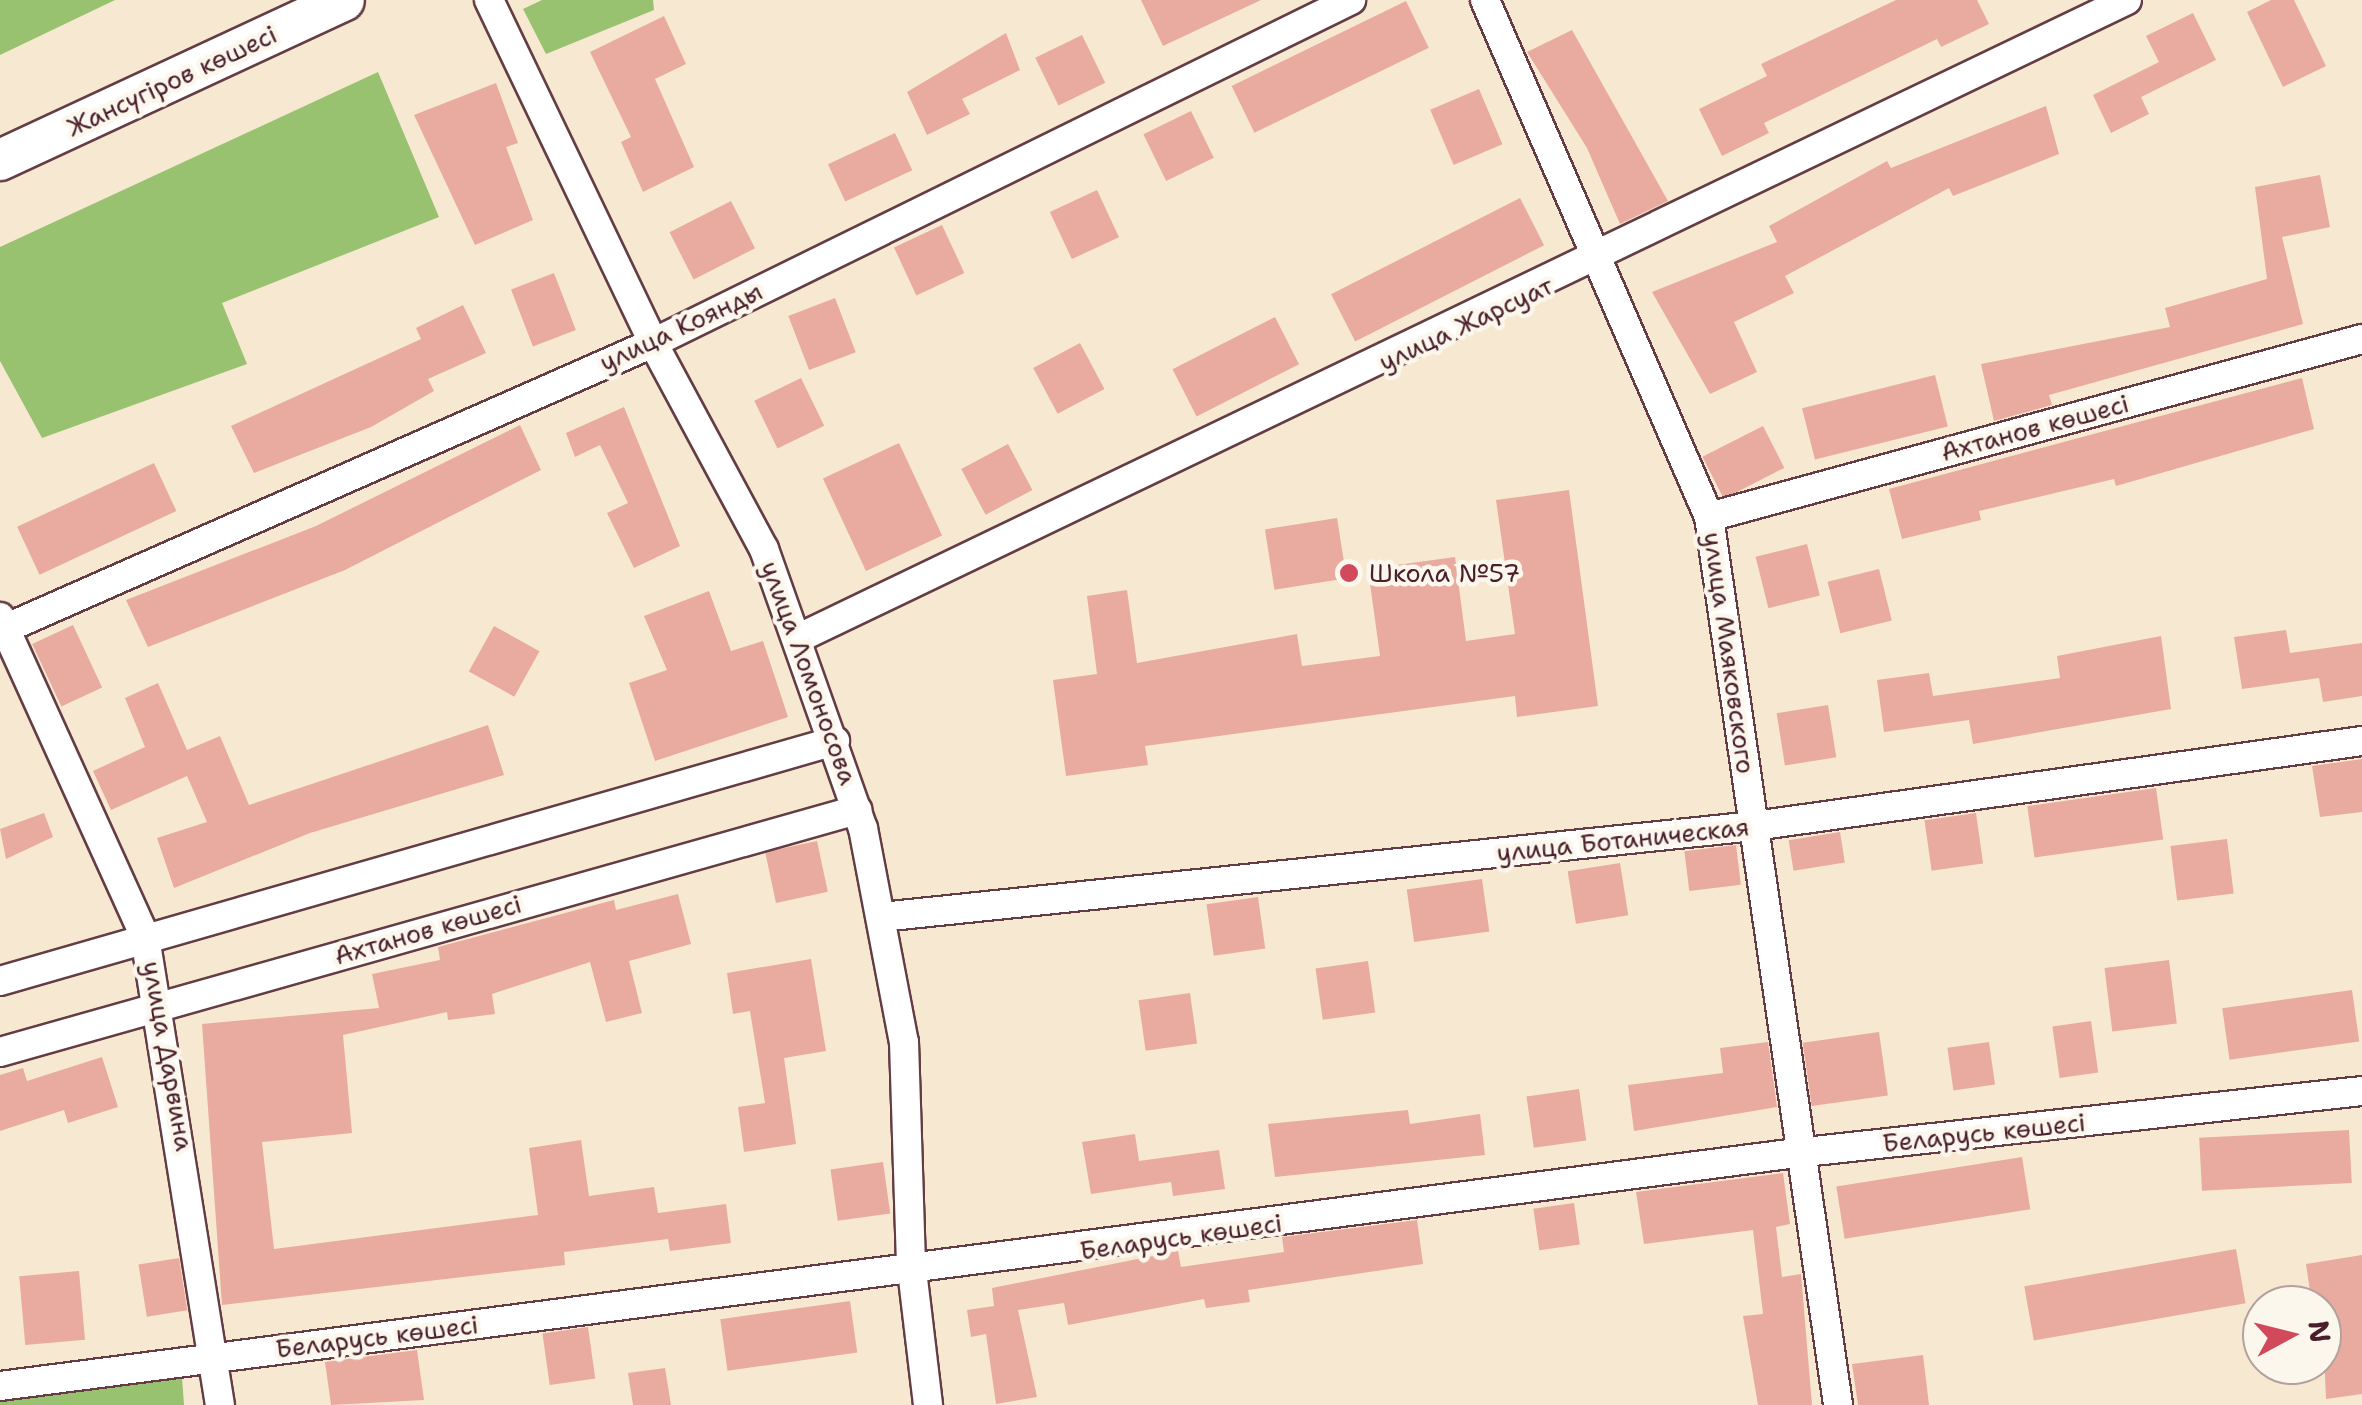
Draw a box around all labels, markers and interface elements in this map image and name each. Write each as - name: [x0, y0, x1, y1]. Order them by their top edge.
- street label: Жансүгіров көшесі: [62, 19, 282, 143]
- street label: улица Жарсуат: [1374, 271, 1558, 377]
- street label: улица Коянды: [595, 276, 767, 378]
- street label: Ахтанов көшесі: [1938, 388, 2132, 468]
- street label: улица Маяковского: [1697, 530, 1761, 776]
- street label: улица Ломоносова: [755, 557, 863, 789]
- place label: Школа №57: [1369, 558, 1520, 588]
- marker: Школа №57: [1338, 562, 1360, 584]
- street label: улица Ботаническая: [1495, 812, 1751, 868]
- street label: Ахтанов көшесі: [331, 889, 525, 971]
- street label: улица Дарвина: [137, 959, 199, 1153]
- street label: Беларусь көшесі: [1881, 1107, 2087, 1159]
- street label: Беларусь көшесі: [1078, 1208, 1284, 1266]
- north arrow: [2242, 1285, 2342, 1385]
- street label: Беларусь көшесі: [274, 1310, 480, 1364]
- text: N: [2300, 1318, 2340, 1345]

